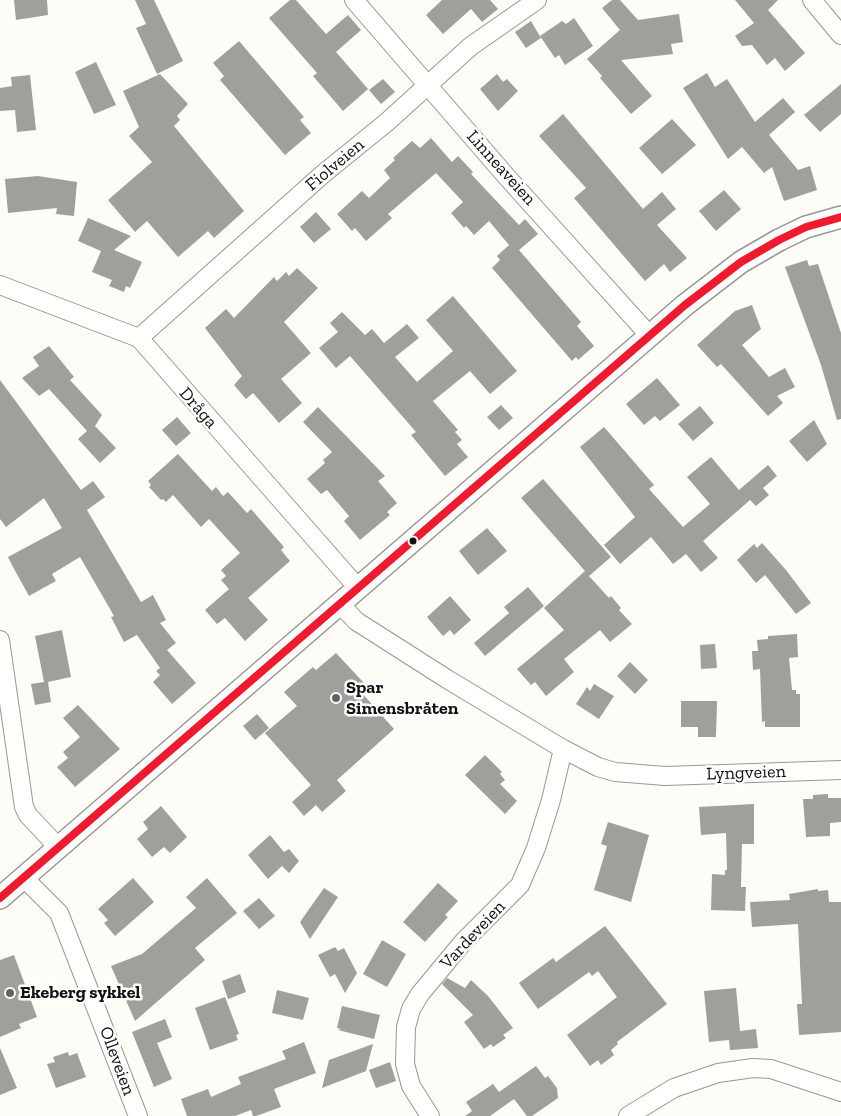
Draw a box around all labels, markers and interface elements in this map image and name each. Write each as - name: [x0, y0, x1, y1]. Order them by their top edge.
- street label: Linneaveien: [462, 126, 540, 210]
- street label: Fiolveien: [301, 134, 369, 196]
- street label: Dråga: [174, 383, 222, 433]
- unlabelled marker: [408, 536, 418, 546]
- place label: Spar Simensbråten: [346, 677, 458, 720]
- marker: Spar Simensbråten: [330, 692, 342, 704]
- street label: Lyngveien: [706, 761, 786, 785]
- street label: Vardeveien: [436, 896, 510, 974]
- place label: Ekeberg sykkel: [20, 982, 140, 1004]
- marker: Ekeberg sykkel: [4, 987, 16, 999]
- street label: Olleveien: [95, 1024, 139, 1098]

